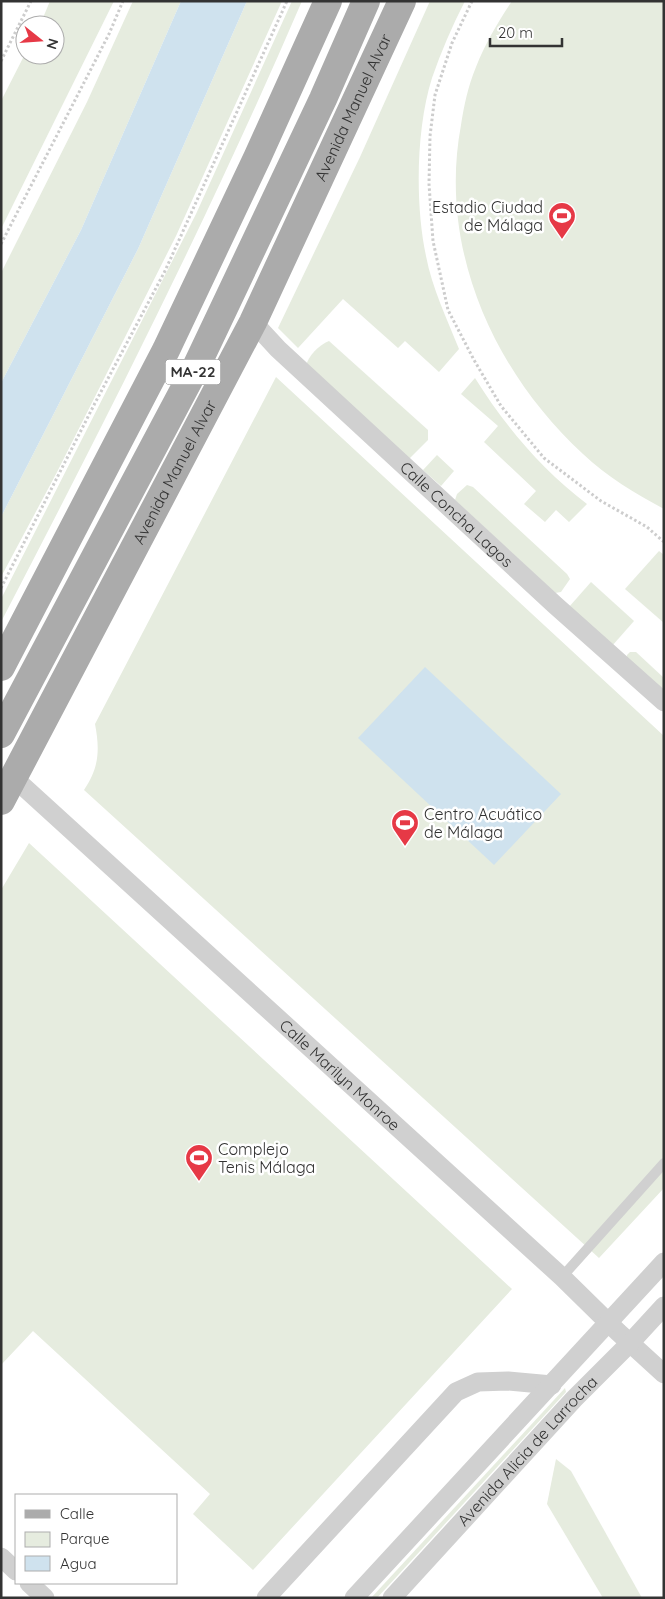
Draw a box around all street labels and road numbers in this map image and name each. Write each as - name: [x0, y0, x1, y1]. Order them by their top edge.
- street label: Avenida Manuel Alvar: [310, 30, 395, 184]
- road number: MA-22: [166, 360, 220, 384]
- street label: Avenida Manuel Alvar: [128, 396, 220, 547]
- street label: Calle Concha Lagos: [396, 457, 517, 571]
- street label: Calle Marilyn Monroe: [276, 1015, 405, 1135]
- street label: Avenida Alicia de Larrocha: [453, 1371, 602, 1530]

